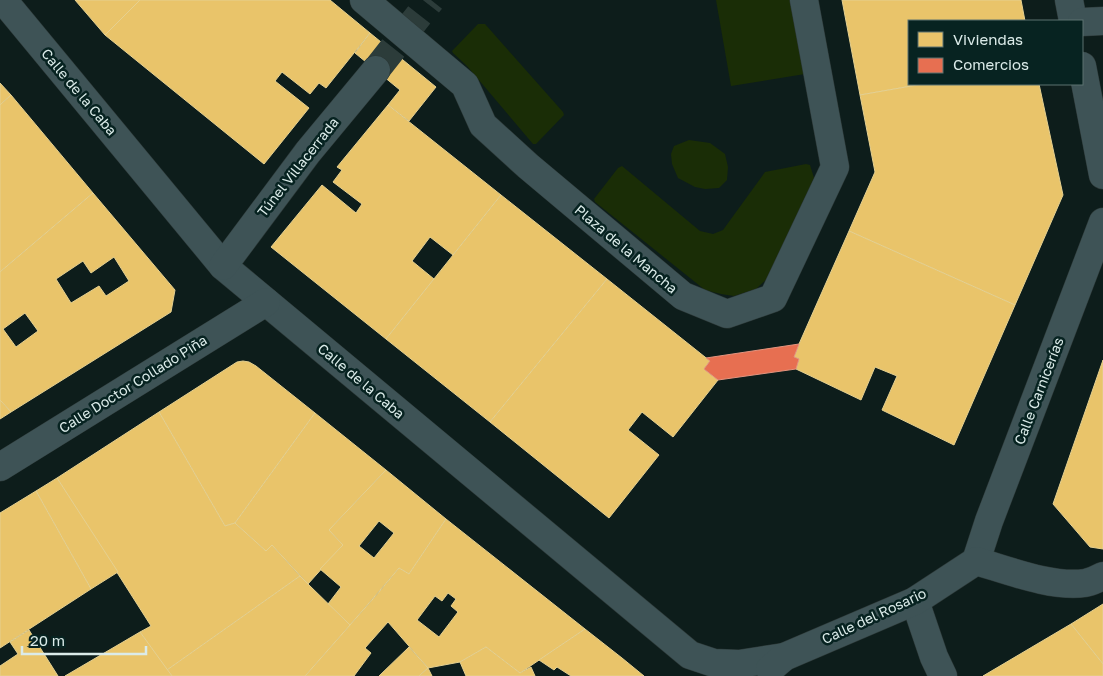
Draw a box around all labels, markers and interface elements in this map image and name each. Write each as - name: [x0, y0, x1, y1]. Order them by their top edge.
- legend: [908, 20, 1083, 85]
- text: Viviendas: [953, 30, 1023, 48]
- street label: Calle de la Caba: [38, 45, 121, 138]
- text: Comercios: [953, 55, 1029, 73]
- street label: Túnel Villacerrada: [253, 114, 342, 220]
- street label: Plaza de la Mancha: [571, 201, 681, 297]
- street label: Calle Doctor Collado Piña: [56, 331, 210, 436]
- street label: Calle Carnicerías: [1010, 335, 1067, 447]
- street label: Calle de la Caba: [315, 339, 408, 422]
- street label: Calle del Rosario: [819, 584, 929, 647]
- scale bar: [22, 624, 146, 656]
- text: 20 m: [30, 631, 65, 649]

